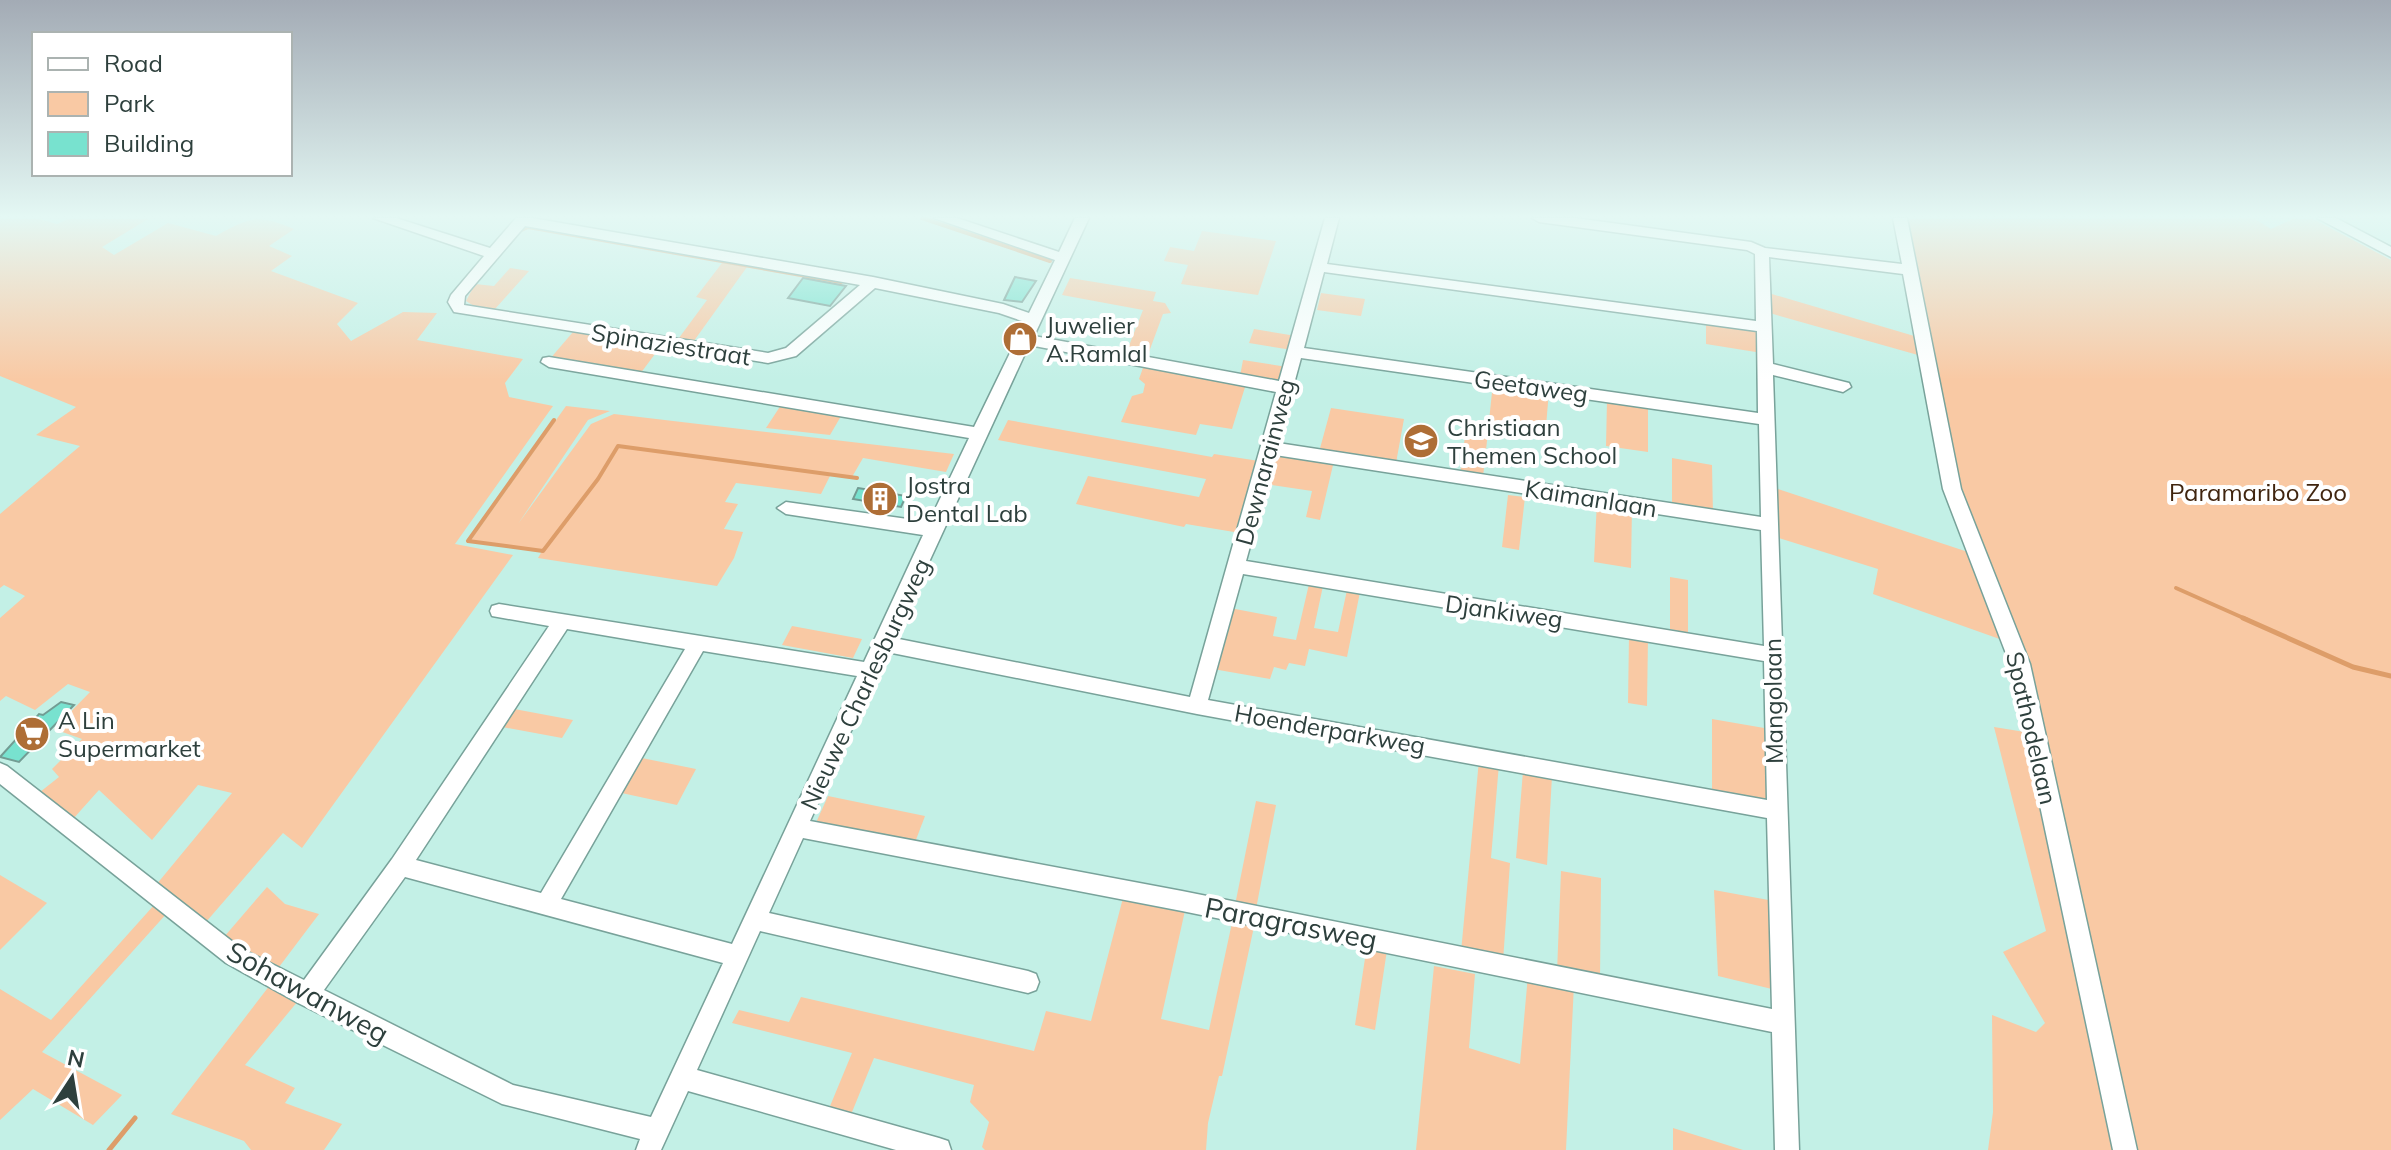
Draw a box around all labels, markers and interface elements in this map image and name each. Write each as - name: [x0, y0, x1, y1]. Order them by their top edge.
- legend: [32, 32, 292, 176]
- text: Road: [104, 48, 163, 78]
- text: Park: [104, 88, 155, 118]
- text: Building: [104, 128, 194, 158]
- place label: Juwelier A.Ramlal: [1046, 310, 1147, 368]
- street label: Spinaziestraat: [589, 317, 753, 371]
- shop icon: Juwelier A.Ramlal: [1001, 320, 1039, 358]
- street label: Geetaweg: [1472, 363, 1590, 409]
- street label: Dewnarainweg: [1228, 376, 1302, 548]
- place label: Christiaan Themen School: [1447, 412, 1617, 470]
- school or university icon: Christiaan Themen School: [1402, 422, 1440, 460]
- place label: Jostra Dental Lab: [906, 470, 1028, 528]
- street label: Kaimanlaan: [1523, 473, 1659, 523]
- park label: Paramaribo Zoo: [2169, 477, 2347, 507]
- building icon: Jostra Dental Lab: [861, 480, 899, 518]
- street label: Nieuwe Charlesburgweg: [793, 553, 937, 815]
- street label: Djankiweg: [1443, 588, 1565, 634]
- street label: Mangolaan: [1757, 638, 1789, 764]
- street label: Spathodelaan: [2000, 649, 2064, 807]
- street label: Hoenderparkweg: [1232, 697, 1428, 761]
- place label: A Lin Supermarket: [58, 705, 201, 763]
- supermarket icon: A Lin Supermarket: [13, 715, 51, 753]
- street label: Paragrasweg: [1202, 889, 1380, 957]
- street label: Sohawanweg: [221, 933, 395, 1051]
- north arrow: [32, 1038, 112, 1118]
- text: N: [65, 1043, 87, 1074]

